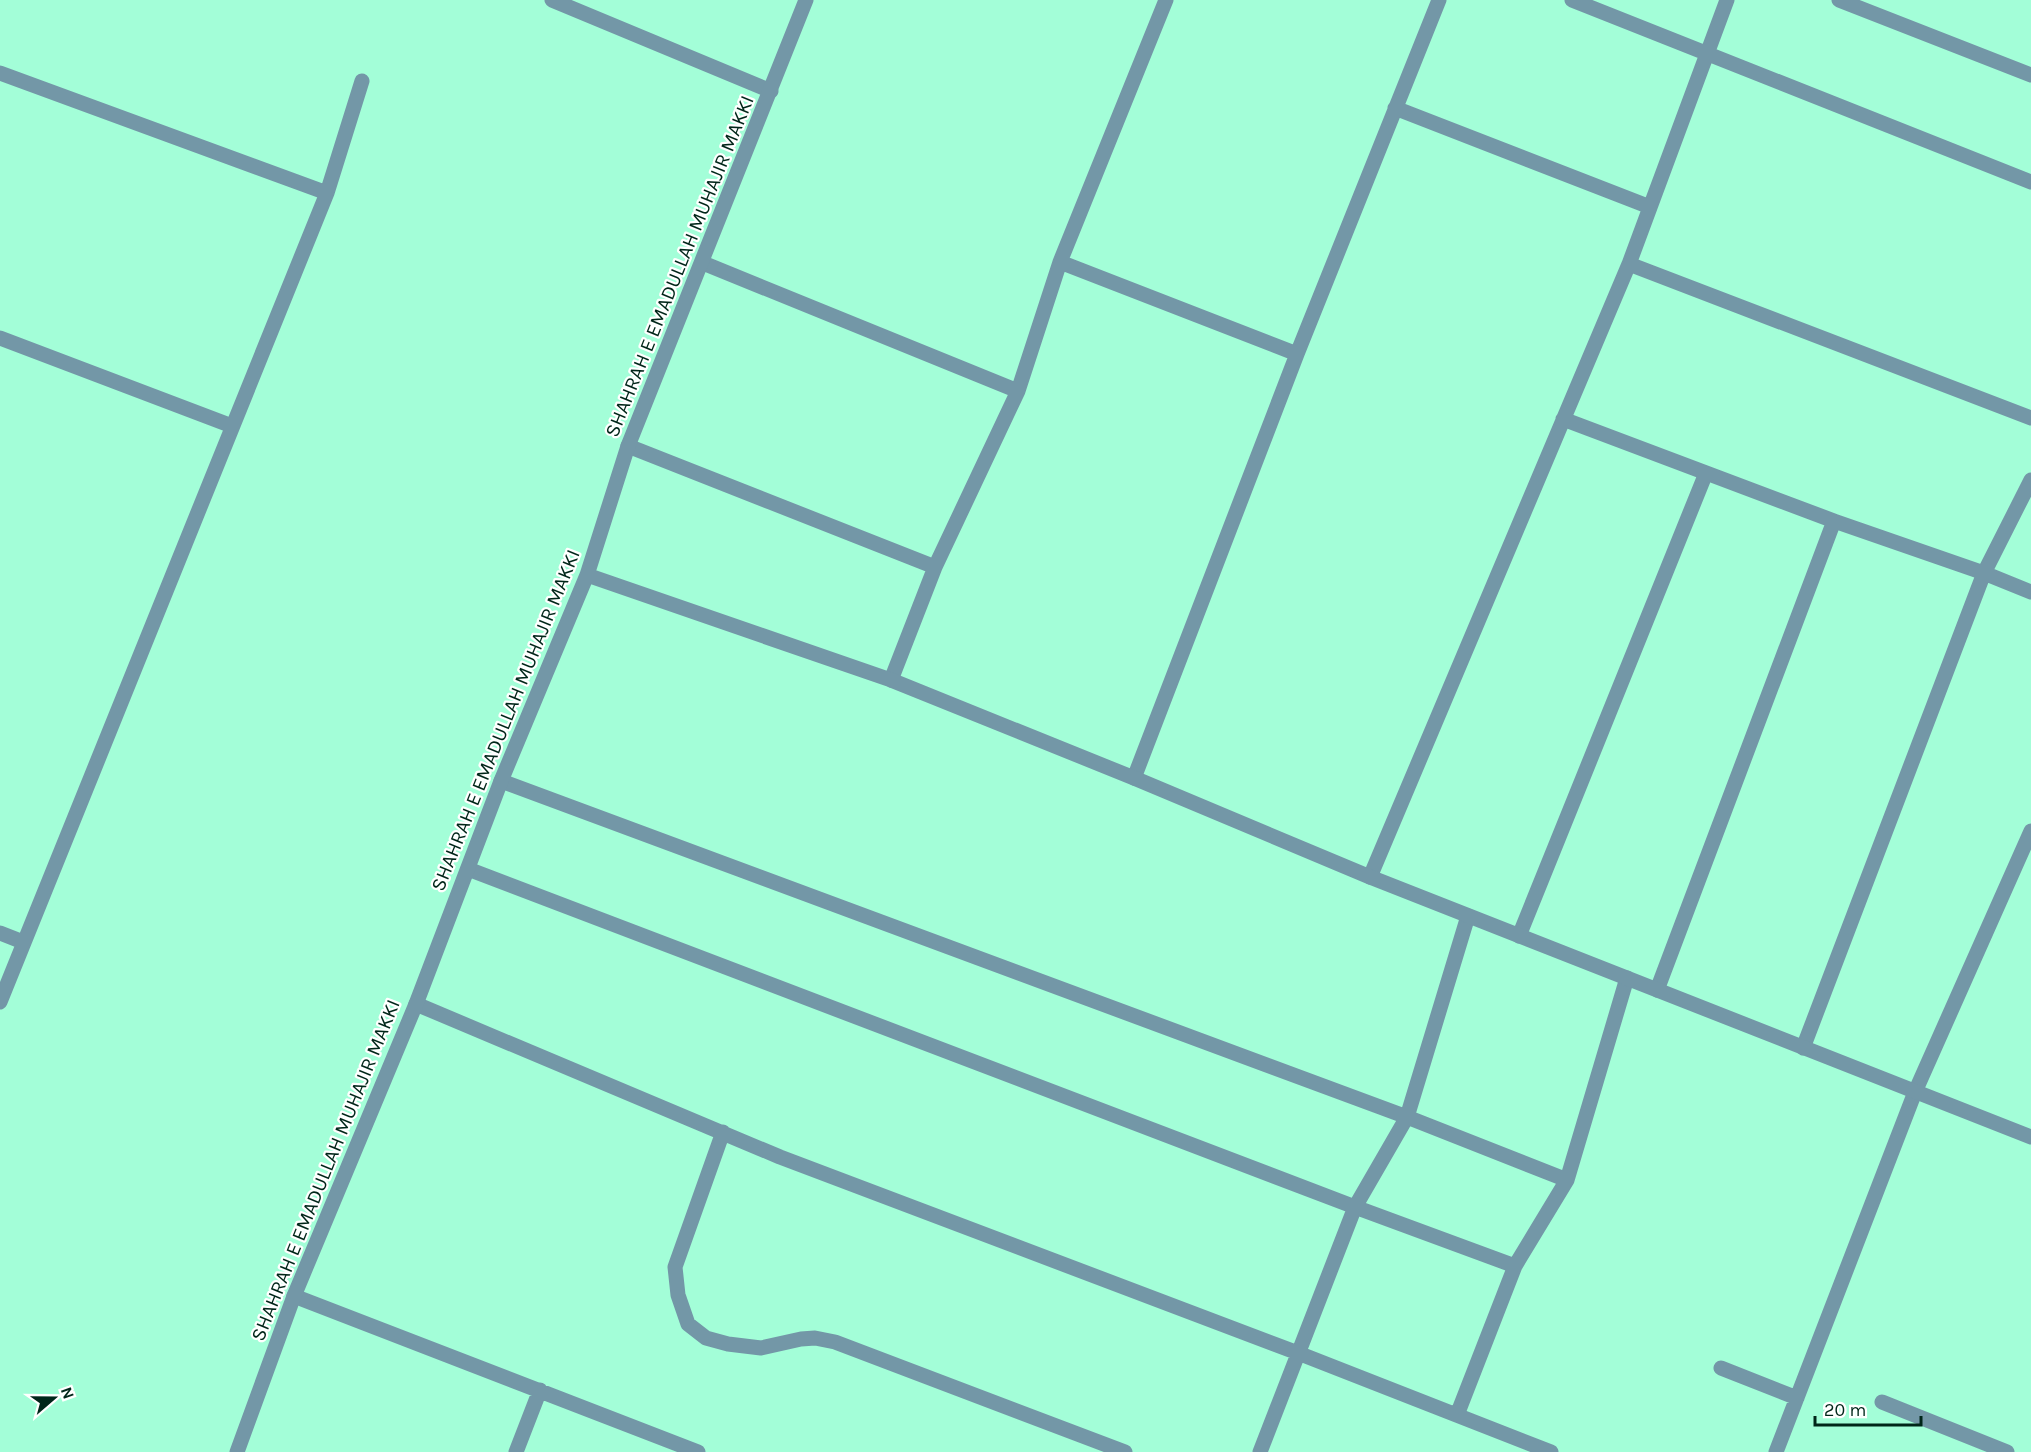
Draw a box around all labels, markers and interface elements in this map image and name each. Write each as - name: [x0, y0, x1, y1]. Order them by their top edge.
- street label: SHAHRAH E EMADULLAH MUHAJIR MAKKI: [600, 92, 759, 440]
- street label: SHAHRAH E EMADULLAH MUHAJIR MAKKI: [426, 546, 585, 894]
- street label: SHAHRAH E EMADULLAH MUHAJIR MAKKI: [246, 996, 405, 1344]
- north arrow: [24, 1368, 84, 1428]
- text: N: [57, 1384, 79, 1402]
- scale bar: [1815, 1389, 1922, 1427]
- text: 20 m: [1824, 1399, 1866, 1421]

